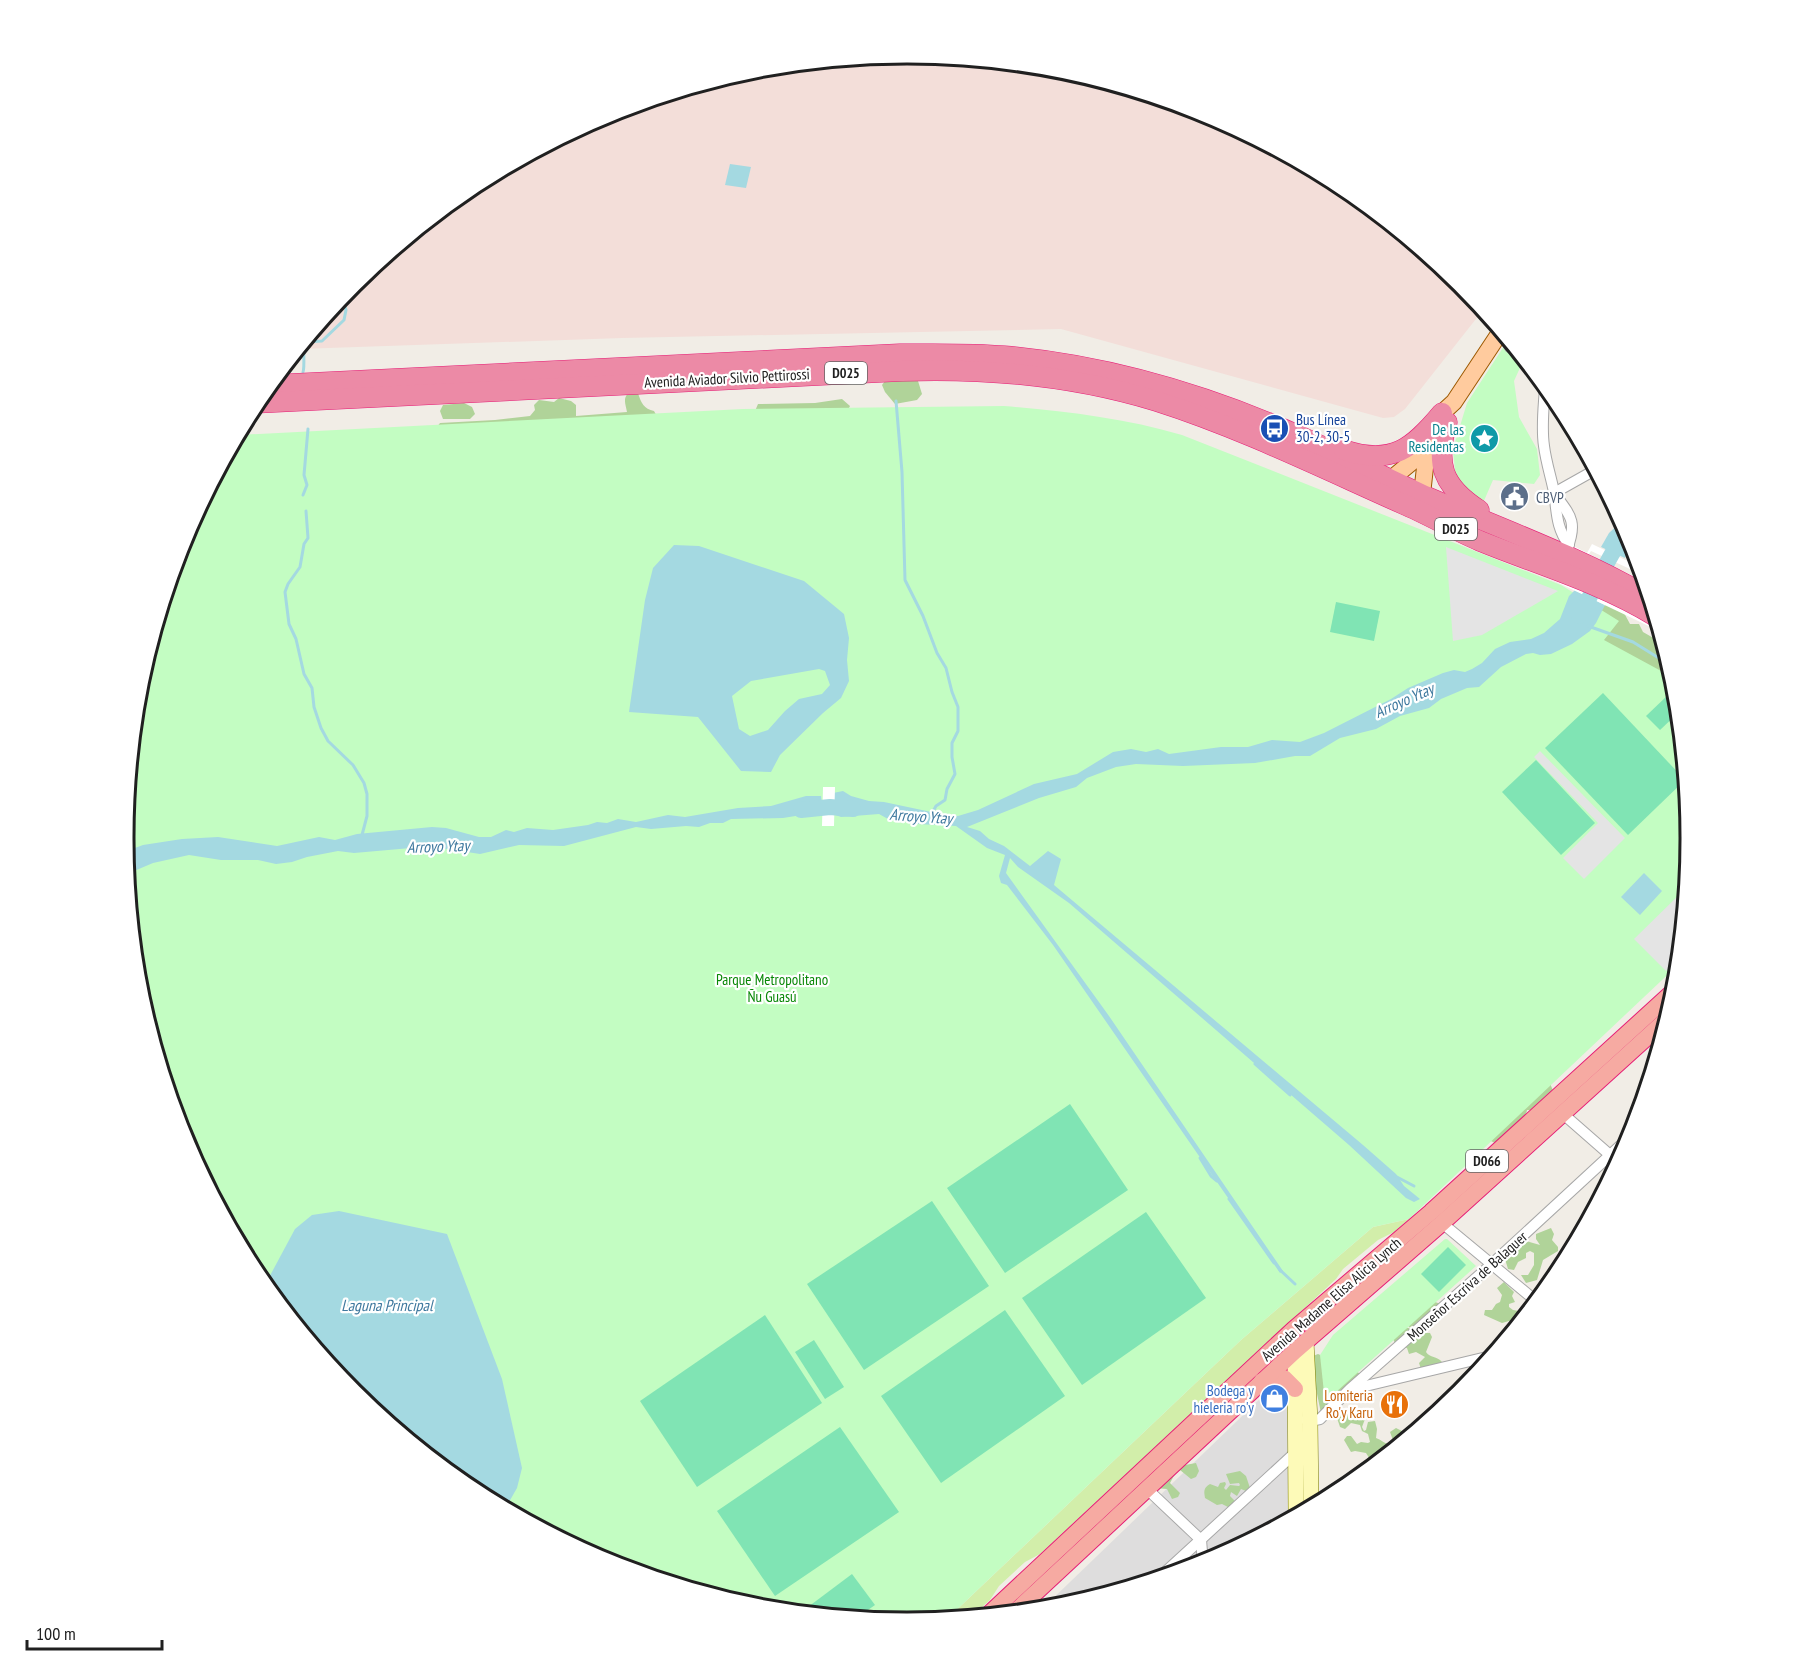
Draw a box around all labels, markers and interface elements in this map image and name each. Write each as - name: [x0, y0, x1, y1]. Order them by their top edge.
- road number: D025: [825, 362, 867, 384]
- street label: Avenida Aviador Silvio Pettirossi: [644, 364, 810, 392]
- place label: Bus Línea 30-2, 30-5: [1296, 410, 1350, 446]
- bus stop icon: Bus Línea 30-2, 30-5: [1259, 412, 1291, 444]
- place label: De las Residentas: [1408, 420, 1464, 456]
- place icon: De las Residentas: [1469, 422, 1501, 454]
- public building icon: CBVP: [1499, 481, 1531, 513]
- place label: CBVP: [1536, 488, 1564, 507]
- road number: D025: [1435, 518, 1477, 540]
- water label: Arroyo Ytay: [1371, 677, 1438, 722]
- water label: Arroyo Ytay: [889, 804, 955, 828]
- water label: Arroyo Ytay: [406, 835, 472, 857]
- park label: Parque Metropolitano Ñu Guasú: [716, 970, 828, 1006]
- road number: D066: [1466, 1150, 1508, 1172]
- street label: Monseñor Escriva de Balaguer: [1403, 1226, 1532, 1345]
- street label: Avenida Madame Elisa Alicia Lynch: [1257, 1233, 1405, 1365]
- water label: Laguna Principal: [341, 1295, 434, 1315]
- place label: Bodega y hieleria ro'y: [1193, 1381, 1254, 1417]
- shop icon: Bodega y hieleria ro'y: [1259, 1383, 1291, 1415]
- place label: Lomiteria Ro'y Karu: [1324, 1386, 1373, 1422]
- restaurant icon: Lomiteria Ro'y Karu: [1378, 1388, 1410, 1420]
- scale bar: [27, 1613, 162, 1651]
- text: 100 m: [36, 1622, 76, 1645]

